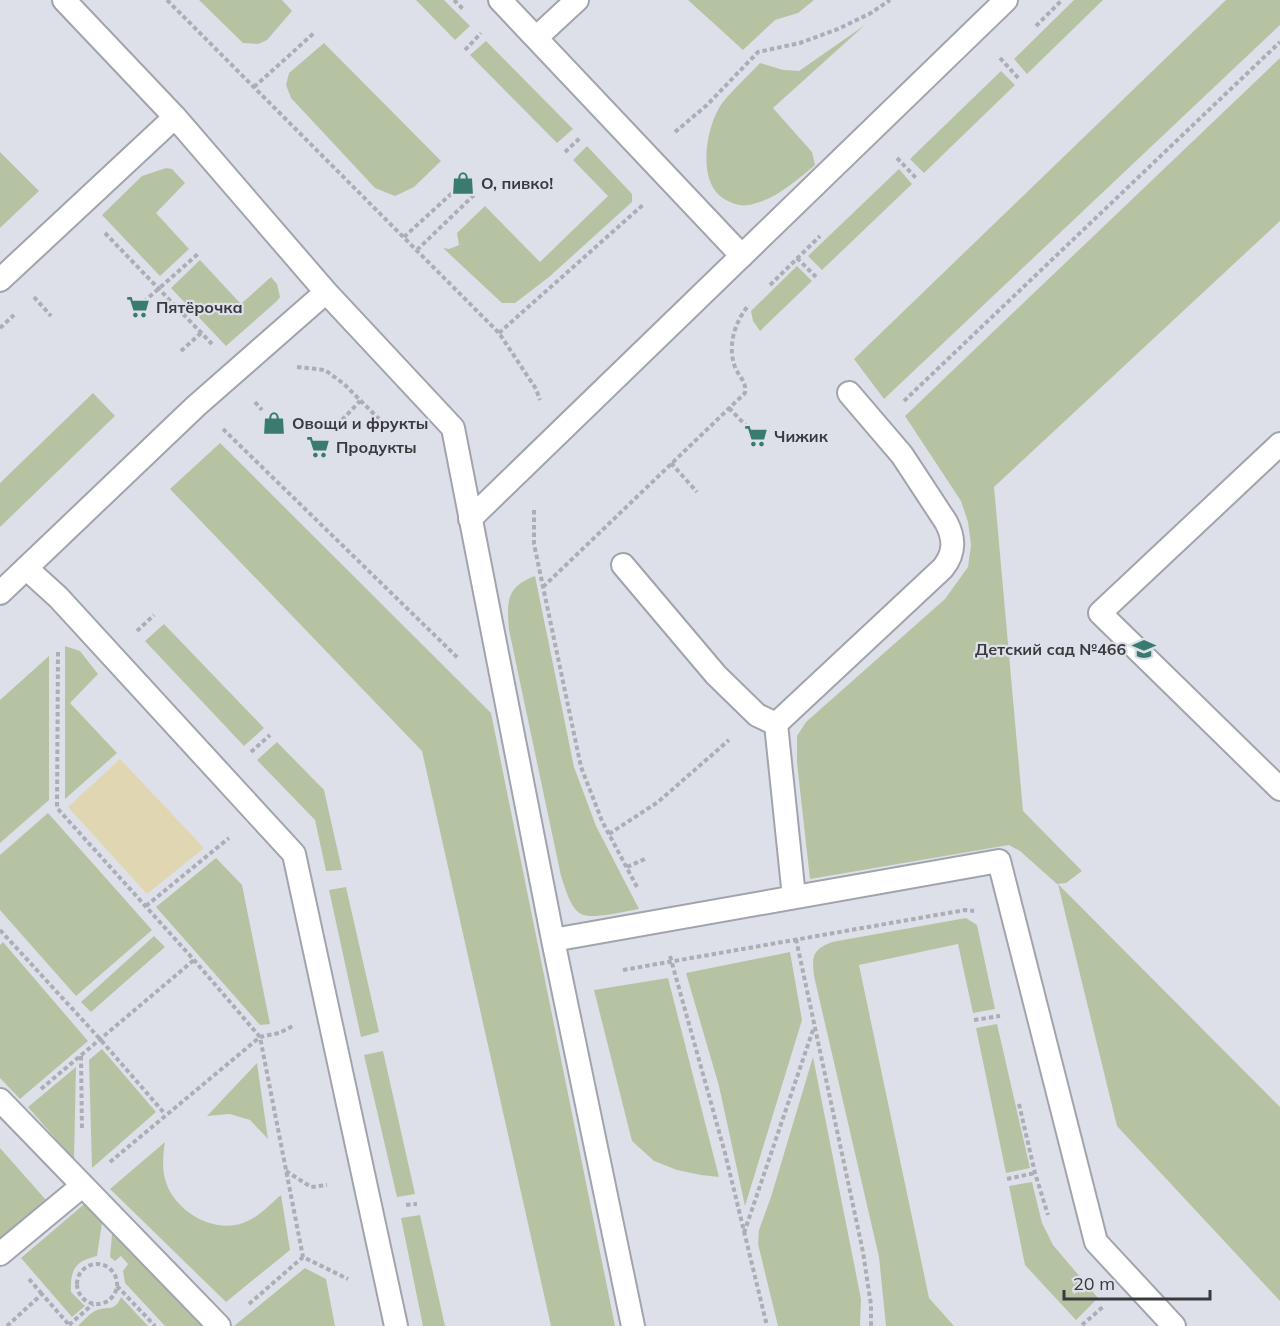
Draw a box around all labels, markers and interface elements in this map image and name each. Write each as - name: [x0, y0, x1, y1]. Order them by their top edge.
- shop icon: О, пивко!: [450, 170, 476, 196]
- place label: О, пивко!: [481, 173, 553, 193]
- supermarket icon: Пятёрочка: [125, 294, 151, 320]
- place label: Пятёрочка: [156, 297, 243, 317]
- shop icon: Овощи и фрукты: [261, 410, 287, 436]
- place label: Овощи и фрукты: [292, 413, 428, 433]
- supermarket icon: Чижик: [743, 423, 769, 449]
- place label: Чижик: [774, 426, 829, 446]
- supermarket icon: Продукты: [305, 434, 331, 460]
- place label: Продукты: [336, 437, 417, 457]
- school or university icon: Детский сад №466: [1131, 636, 1157, 662]
- place label: Детский сад №466: [975, 639, 1126, 659]
- scale bar: [1064, 1263, 1210, 1301]
- text: 20 m: [1073, 1272, 1115, 1295]

